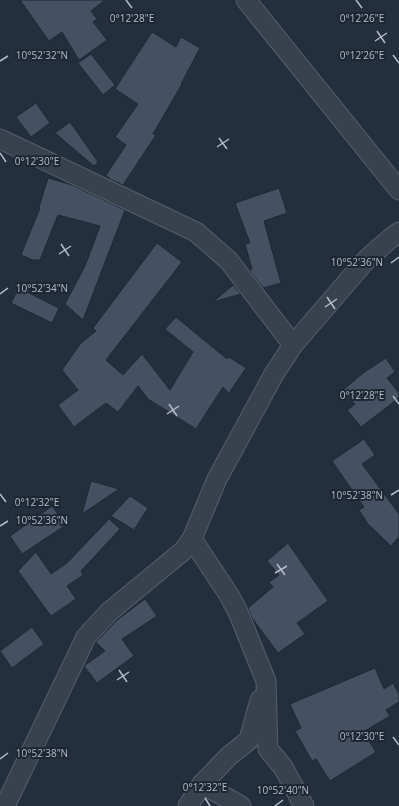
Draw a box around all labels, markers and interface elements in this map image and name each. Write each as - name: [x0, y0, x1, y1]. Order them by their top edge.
- text: 0°12'28"E: [110, 11, 154, 25]
- text: 0°12'26"E: [340, 11, 384, 25]
- text: 10°52'32"N: [16, 48, 68, 62]
- text: 0°12'26"E: [340, 48, 384, 62]
- text: 0°12'30"E: [15, 154, 59, 168]
- text: 10°52'36"N: [331, 255, 383, 269]
- text: 10°52'34"N: [16, 281, 68, 295]
- text: 0°12'28"E: [340, 388, 384, 402]
- text: 10°52'38"N: [331, 488, 383, 502]
- text: 0°12'32"E: [15, 495, 59, 509]
- text: 10°52'36"N: [16, 513, 68, 527]
- text: 0°12'30"E: [340, 729, 384, 743]
- text: 10°52'38"N: [16, 746, 68, 760]
- text: 0°12'32"E: [183, 780, 227, 794]
- text: 10°52'40"N: [257, 783, 309, 797]

